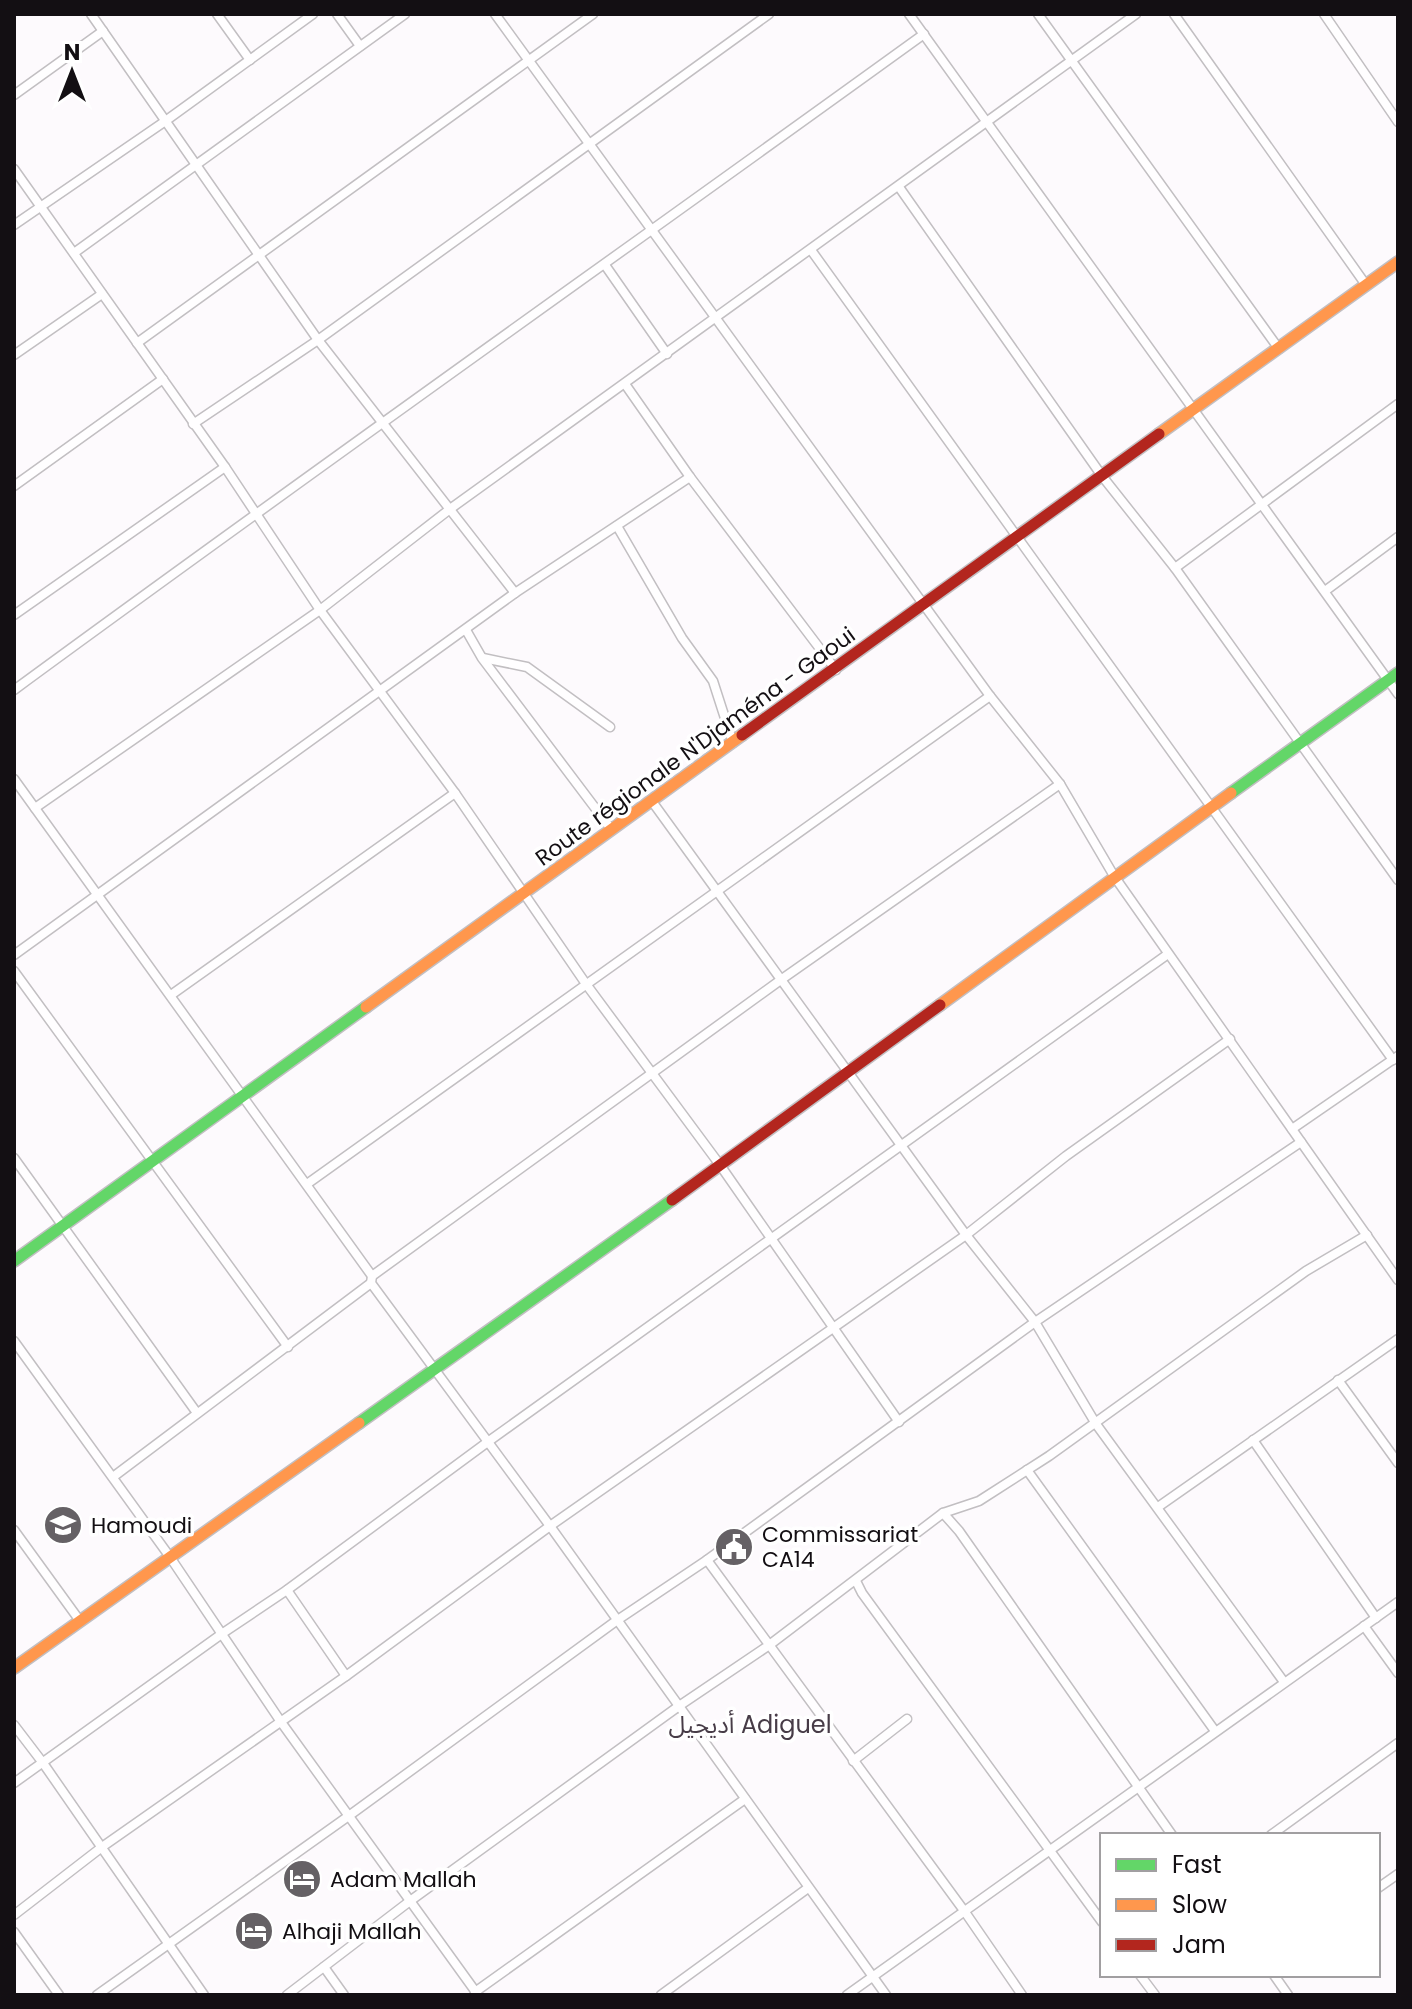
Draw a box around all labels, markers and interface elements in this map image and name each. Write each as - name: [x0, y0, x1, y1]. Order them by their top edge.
- north arrow: [32, 32, 112, 112]
- text: N: [64, 37, 80, 68]
- street label: Route régionale N'Djaména - Gaoui: [529, 620, 862, 873]
- school or university icon: Hamoudi: [42, 1504, 84, 1546]
- place label: Hamoudi: [91, 1510, 192, 1541]
- place label: Commissariat CA14: [762, 1519, 918, 1575]
- public building icon: Commissariat CA14: [713, 1526, 755, 1568]
- district label: أديجيل Adiguel: [668, 1708, 832, 1741]
- legend: [1100, 1833, 1380, 1977]
- text: Fast: [1172, 1848, 1222, 1881]
- hotel icon: Adam Mallah: [281, 1858, 323, 1900]
- place label: Adam Mallah: [330, 1864, 477, 1895]
- text: Slow: [1172, 1888, 1227, 1921]
- hotel icon: Alhaji Mallah: [233, 1910, 275, 1952]
- place label: Alhaji Mallah: [282, 1916, 422, 1947]
- text: Jam: [1172, 1928, 1226, 1961]

